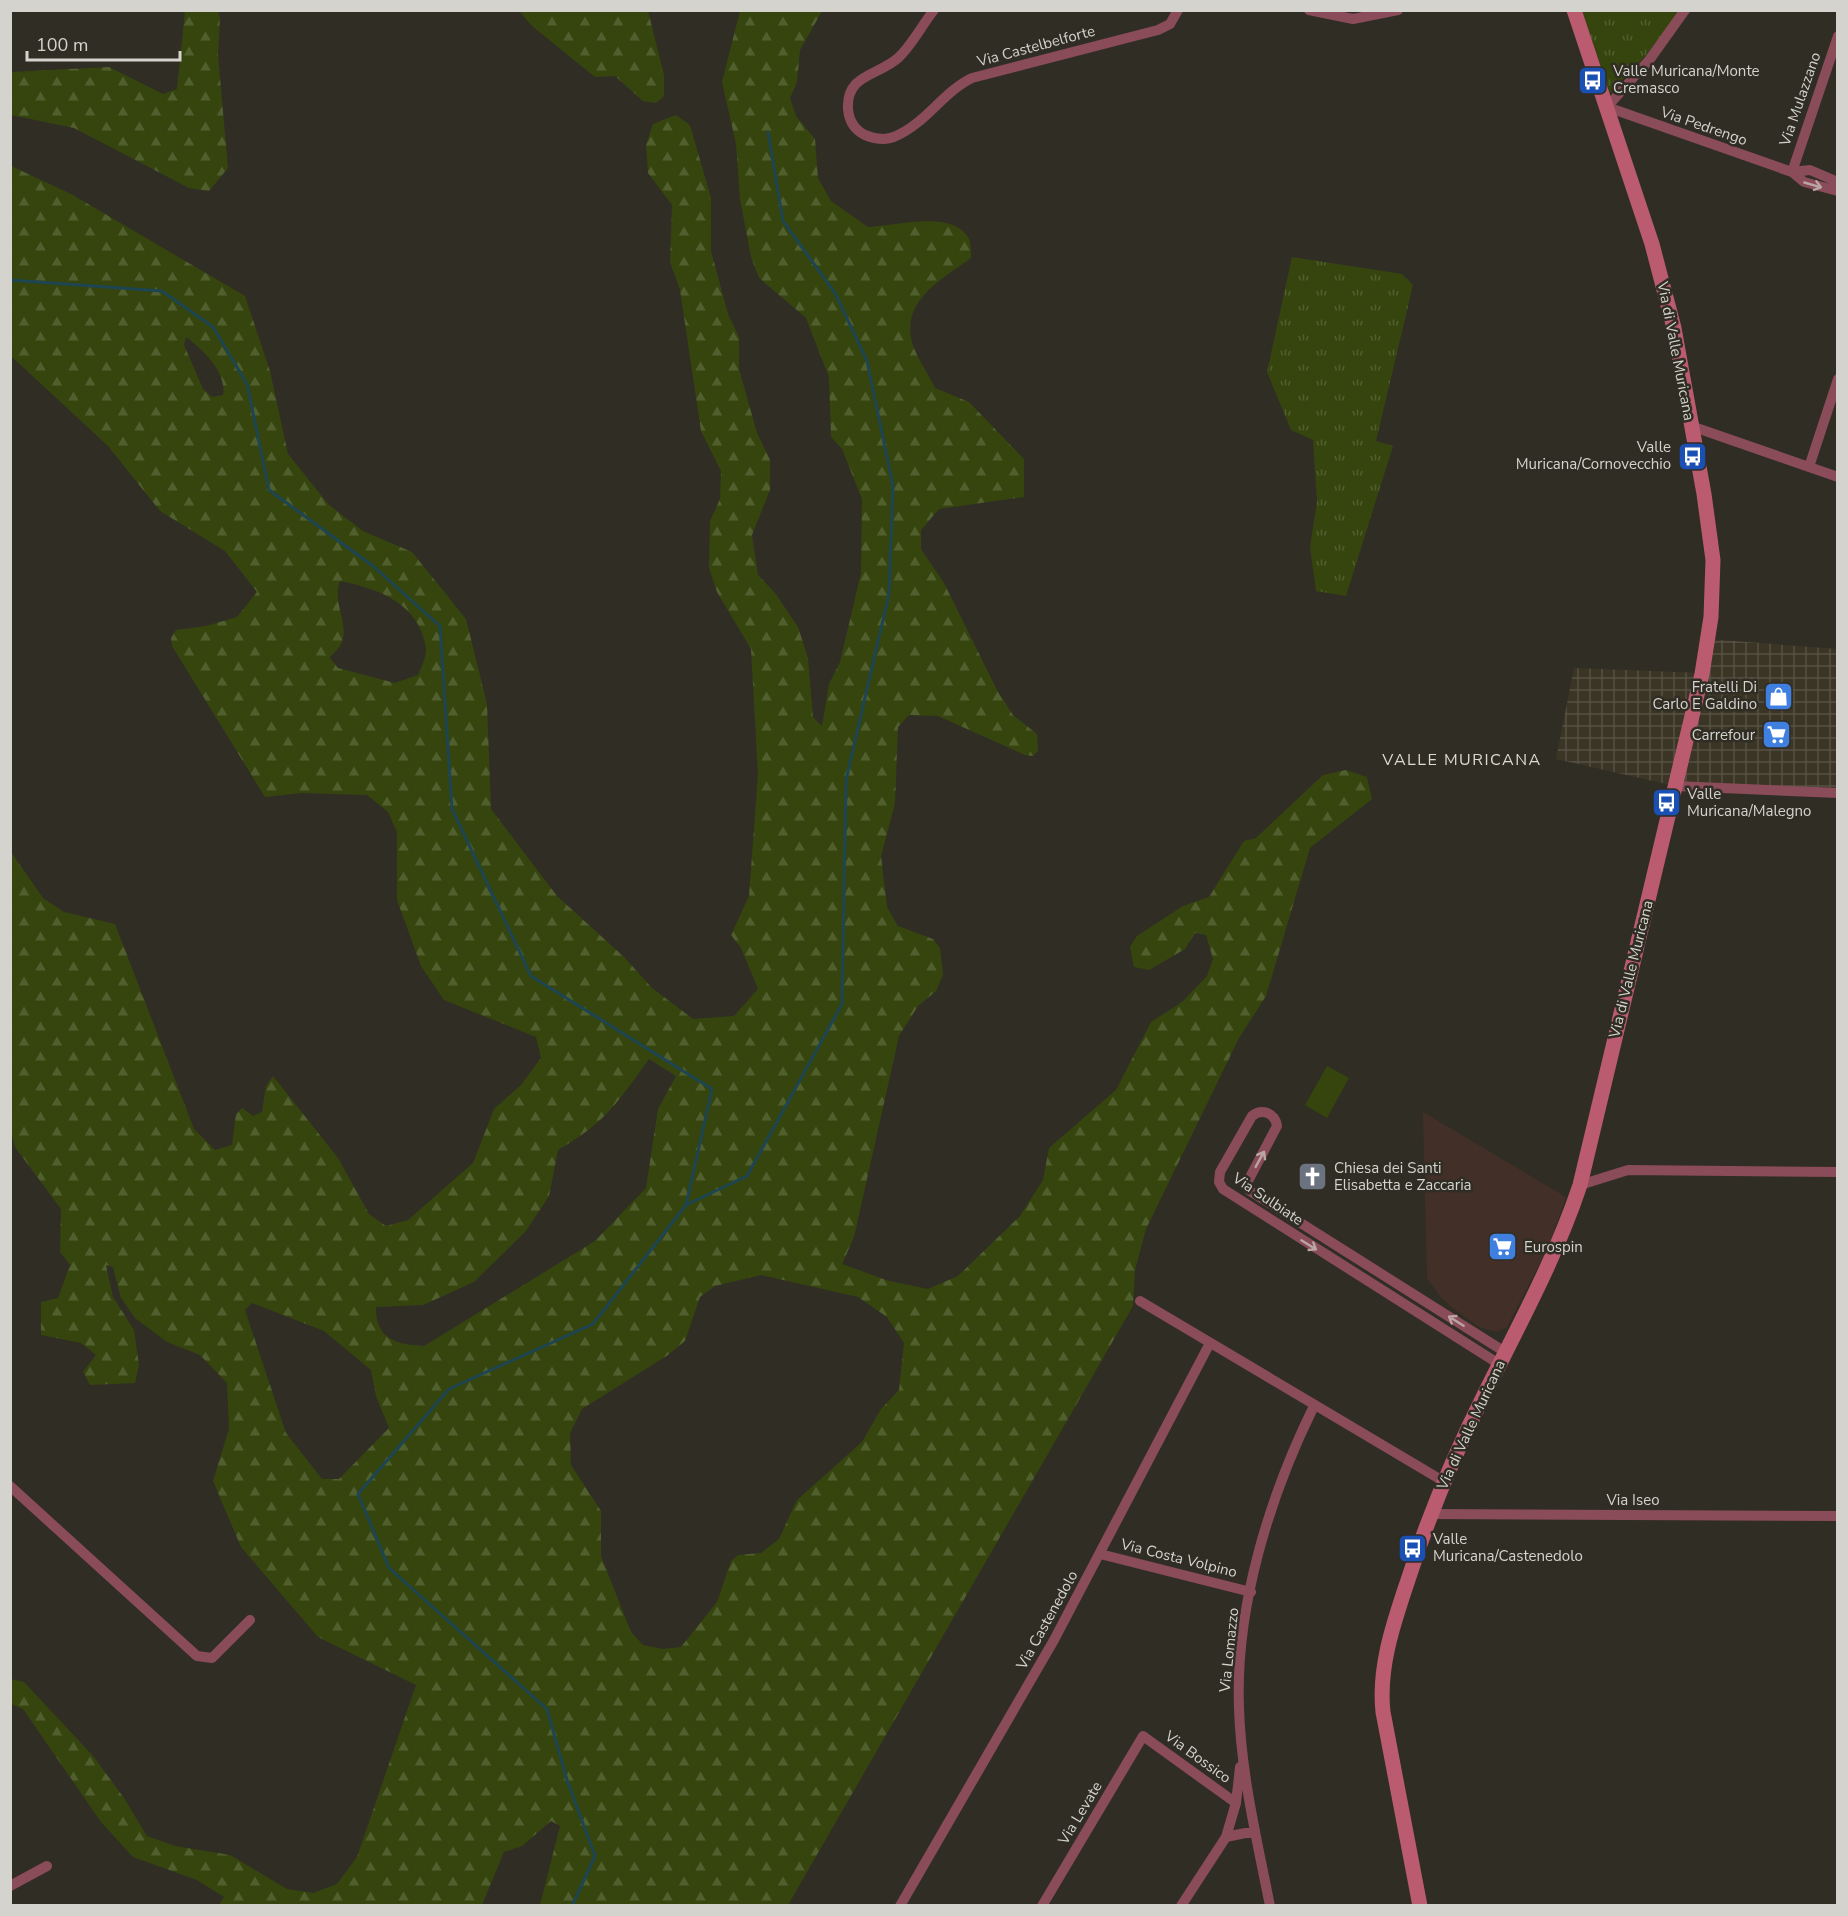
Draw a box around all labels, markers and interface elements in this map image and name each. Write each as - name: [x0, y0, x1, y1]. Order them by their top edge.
- street label: Via Castelbelforte: [974, 21, 1097, 72]
- scale bar: [27, 24, 180, 62]
- text: 100 m: [36, 33, 88, 57]
- street label: Via Mulazzano: [1774, 49, 1825, 149]
- place label: Valle Muricana/Monte Cremasco: [1612, 61, 1760, 98]
- bus stop icon: Valle Muricana/Monte Cremasco: [1576, 64, 1608, 96]
- street label: Via Pedrengo: [1657, 102, 1750, 150]
- one-way arrow: [1803, 180, 1822, 191]
- street label: Via di Valle Muricana: [1653, 279, 1699, 422]
- place label: Valle Muricana/Cornovecchio: [1516, 437, 1671, 474]
- bus stop icon: Valle Muricana/Cornovecchio: [1676, 440, 1708, 472]
- place label: Fratelli Di Carlo E Galdino: [1652, 677, 1757, 714]
- shop icon: Fratelli Di Carlo E Galdino: [1762, 680, 1794, 712]
- supermarket icon: Carrefour: [1760, 719, 1792, 751]
- place label: Carrefour: [1692, 725, 1756, 745]
- district label: VALLE MURICANA: [1381, 749, 1542, 771]
- place label: Valle Muricana/Malegno: [1686, 784, 1811, 821]
- bus stop icon: Valle Muricana/Malegno: [1650, 787, 1682, 819]
- street label: Via di Valle Muricana: [1604, 898, 1658, 1041]
- one-way arrow: [1254, 1151, 1266, 1168]
- place label: Chiesa dei Santi Elisabetta e Zaccaria: [1334, 1158, 1472, 1195]
- church icon: Chiesa dei Santi Elisabetta e Zaccaria: [1297, 1161, 1329, 1193]
- street label: Via Sulbiate: [1228, 1167, 1307, 1230]
- supermarket icon: Eurospin: [1487, 1231, 1519, 1263]
- place label: Eurospin: [1524, 1237, 1583, 1257]
- one-way arrow: [1300, 1239, 1317, 1251]
- one-way arrow: [1448, 1314, 1465, 1326]
- street label: Via di Valle Muricana: [1432, 1357, 1510, 1494]
- street label: Via Iseo: [1606, 1490, 1660, 1510]
- place label: Valle Muricana/Castenedolo: [1432, 1529, 1583, 1566]
- bus stop icon: Valle Muricana/Castenedolo: [1396, 1532, 1428, 1564]
- street label: Via Costa Volpino: [1118, 1534, 1239, 1582]
- street label: Via Castenedolo: [1011, 1567, 1082, 1674]
- street label: Via Lomazzo: [1215, 1607, 1243, 1694]
- street label: Via Bossico: [1160, 1726, 1235, 1788]
- street label: Via Levate: [1053, 1778, 1107, 1849]

